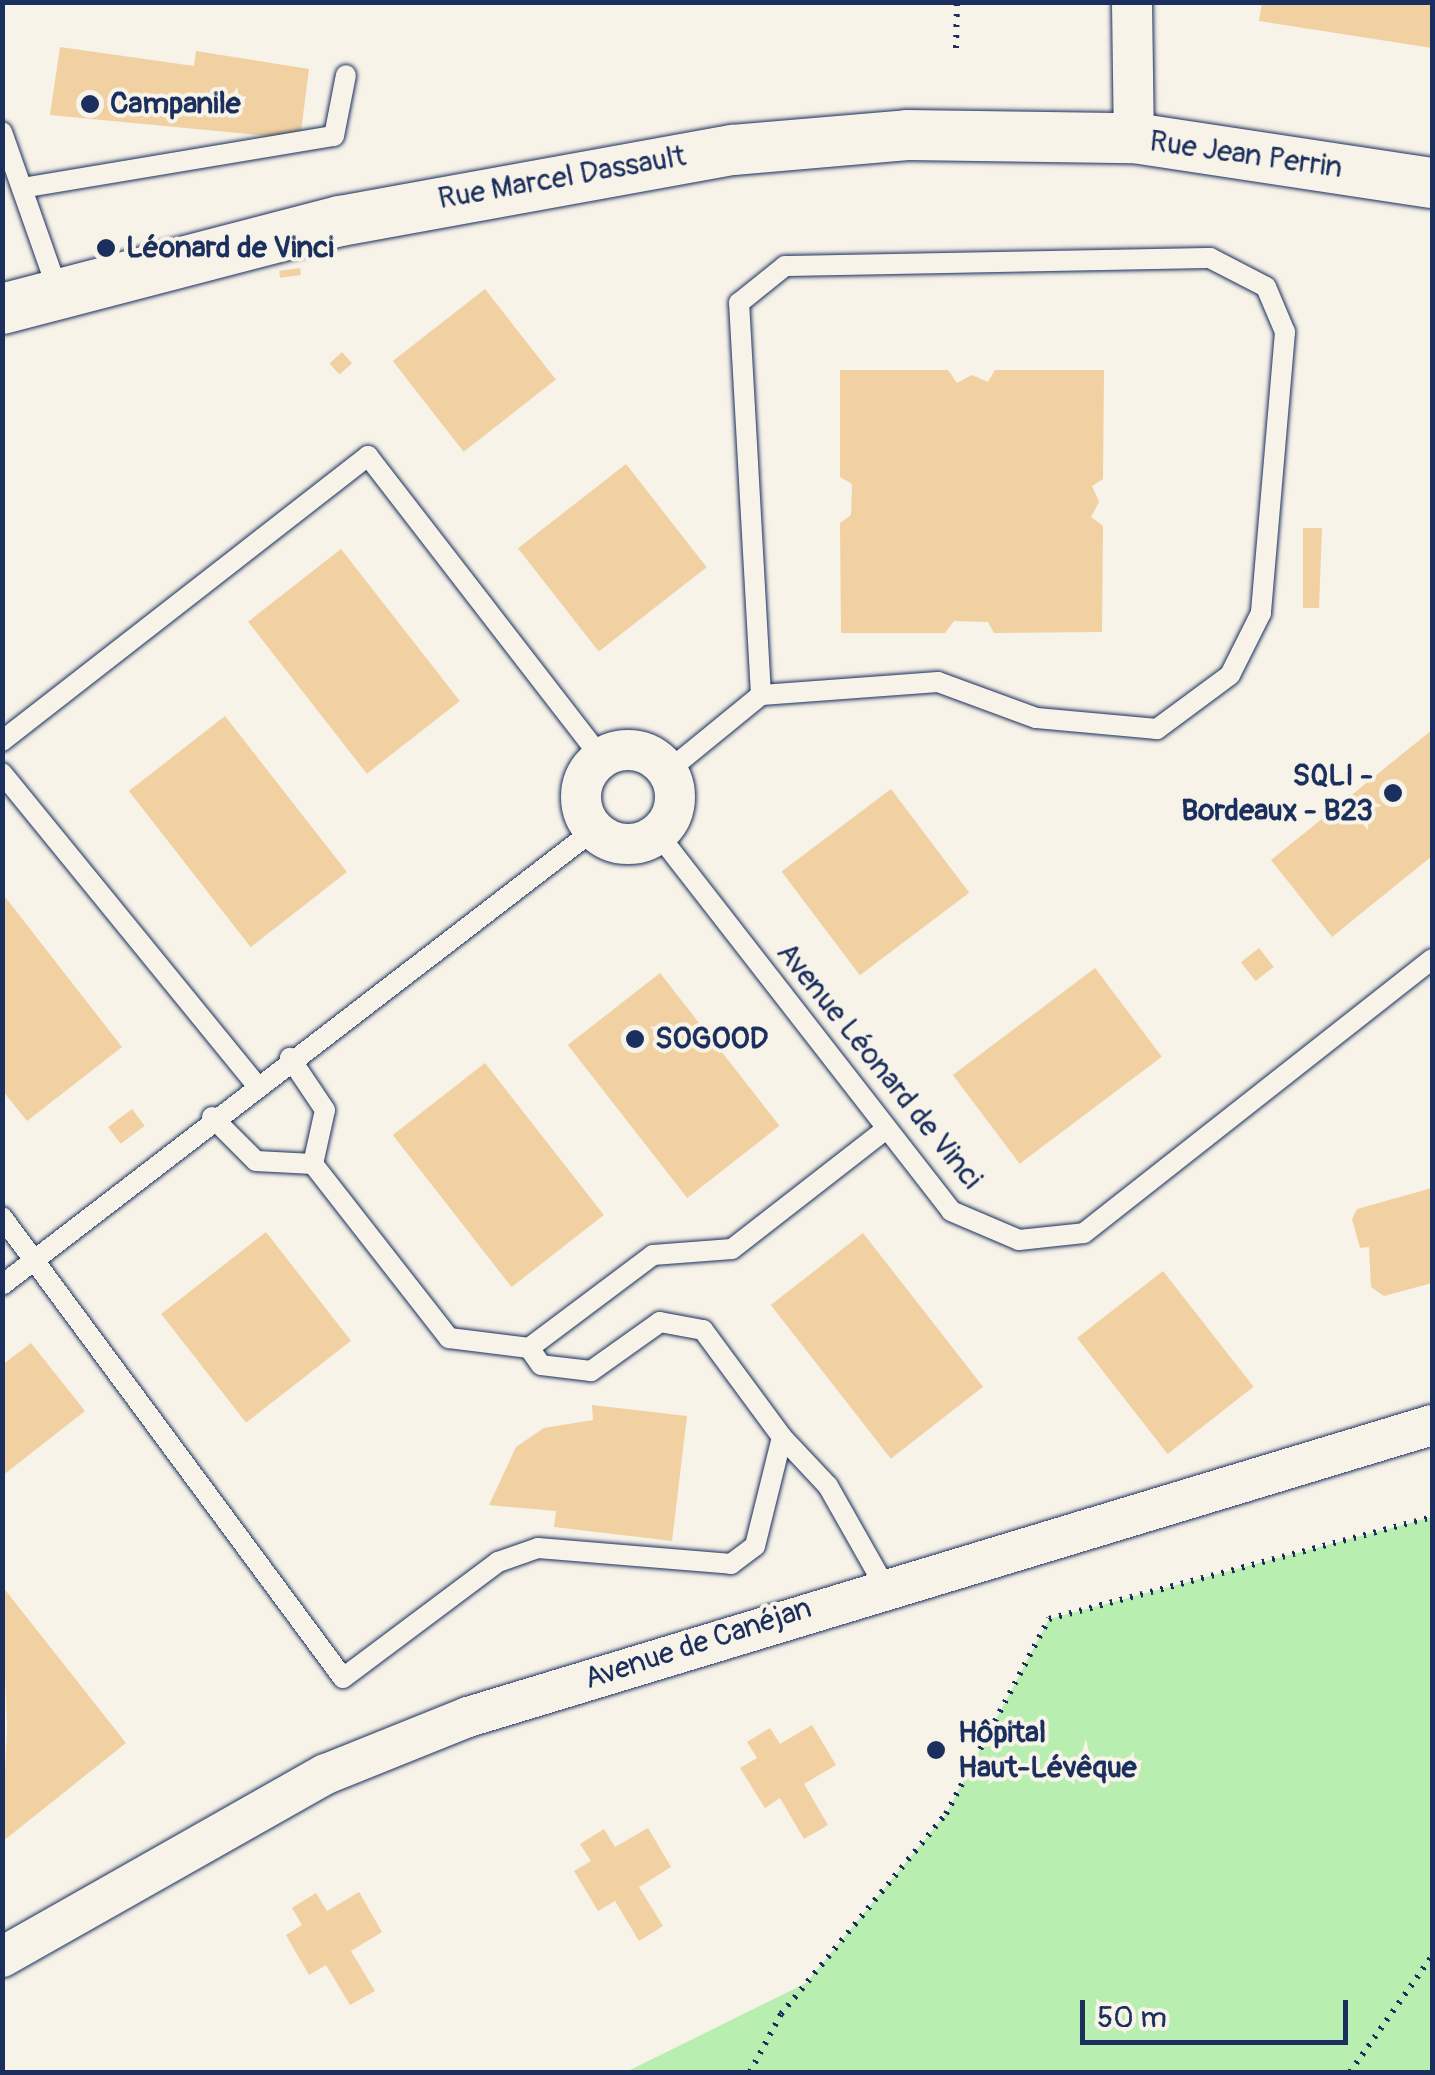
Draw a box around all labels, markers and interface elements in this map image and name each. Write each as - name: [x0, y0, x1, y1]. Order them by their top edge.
- place label: Campanile: [110, 86, 241, 122]
- marker: Campanile: [79, 93, 101, 115]
- street label: Rue Jean Perrin: [1147, 124, 1345, 186]
- street label: Rue Marcel Dassault: [435, 138, 689, 218]
- place label: Léonard de Vinci: [126, 230, 334, 266]
- marker: Léonard de Vinci: [95, 237, 117, 259]
- place label: SQLI - Bordeaux - B23: [1181, 758, 1373, 828]
- marker: SQLI - Bordeaux - B23: [1382, 782, 1404, 804]
- street label: Avenue Léonard de Vinci: [769, 936, 989, 1196]
- place label: SOGOOD: [655, 1021, 768, 1057]
- marker: SOGOOD: [624, 1028, 646, 1050]
- street label: Avenue de Canéjan: [580, 1590, 816, 1698]
- place label: Hôpital Haut-Lévêque: [958, 1715, 1137, 1786]
- marker: Hôpital Haut-Lévêque: [923, 1737, 949, 1763]
- scale bar: [1085, 1980, 1352, 2042]
- text: 50 m: [1097, 1999, 1167, 2036]

